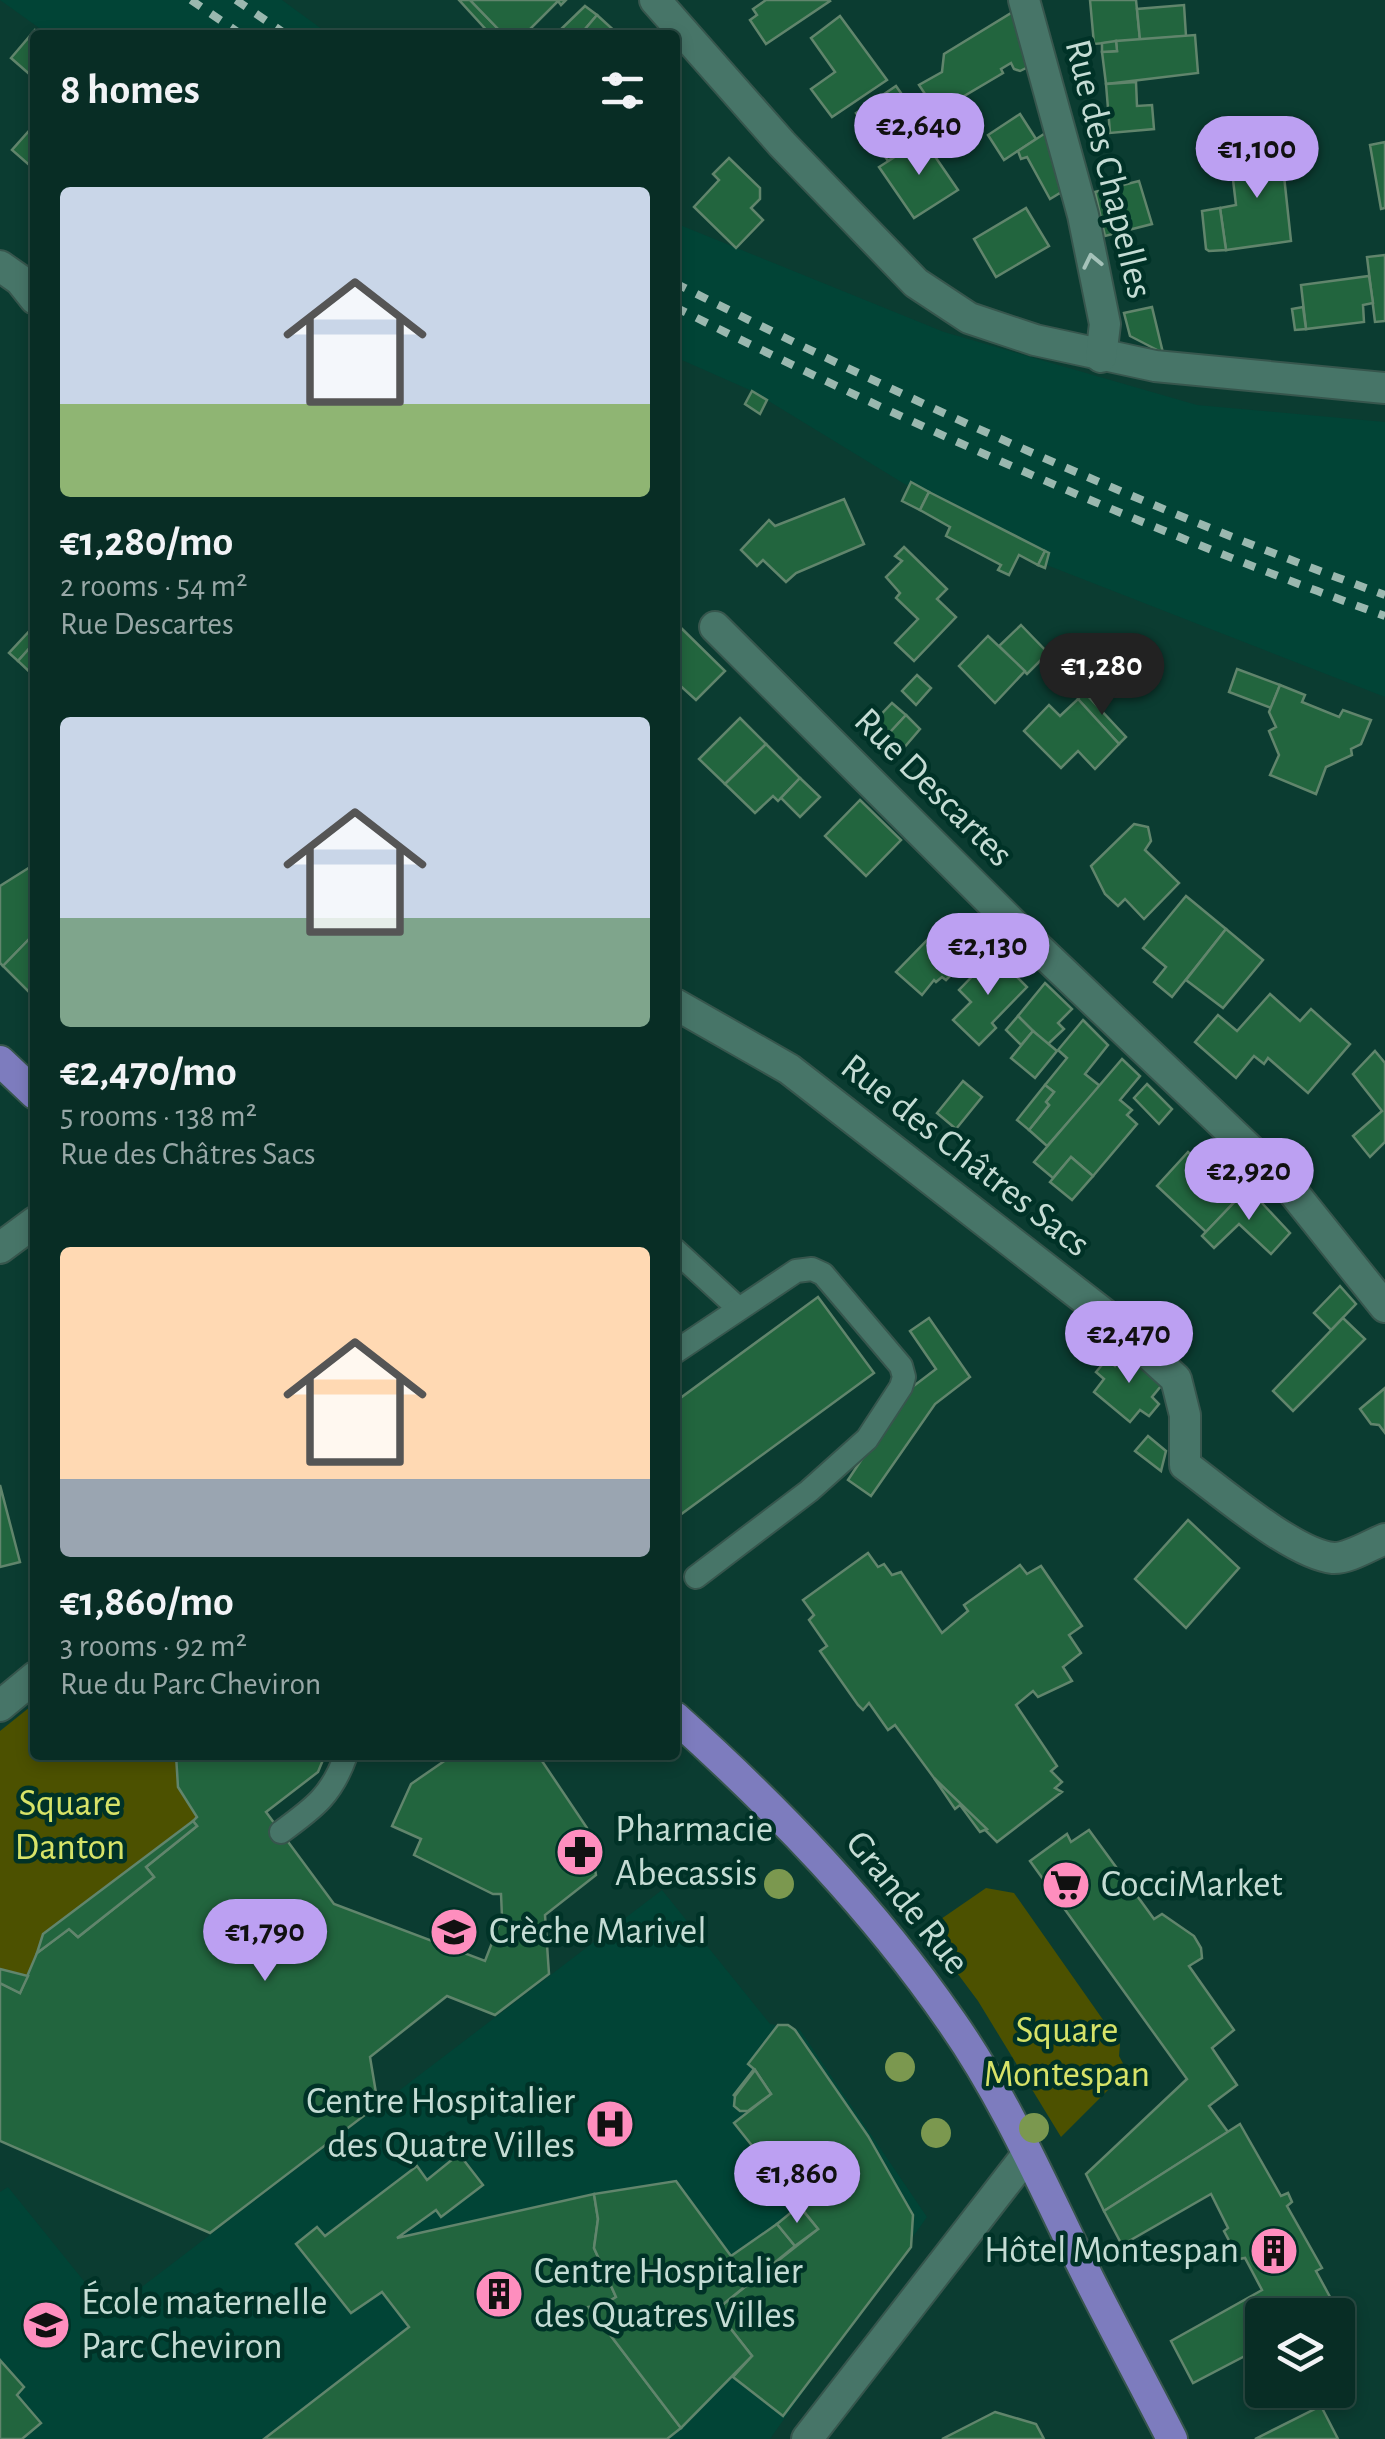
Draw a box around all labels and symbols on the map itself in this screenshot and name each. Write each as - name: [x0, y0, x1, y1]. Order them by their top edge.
- street label: Rue des Chapelles: [1057, 36, 1159, 302]
- pin: €2,640: [838, 93, 1000, 178]
- pin: €1,100: [1176, 116, 1338, 201]
- one-way arrow: [1083, 253, 1104, 270]
- pin: €1,280: [1021, 633, 1183, 718]
- street label: Rue Descartes: [847, 702, 1019, 874]
- pin: €2,130: [907, 913, 1069, 998]
- street label: Rue des Châtres Sacs: [834, 1048, 1096, 1264]
- pin: €2,920: [1168, 1138, 1330, 1223]
- pin: €2,470: [1048, 1301, 1210, 1386]
- park label: Square Danton: [15, 1785, 125, 1867]
- place label: Pharmacie Abecassis: [615, 1811, 773, 1893]
- street label: Grande Rue: [838, 1824, 976, 1982]
- pharmacy icon: Pharmacie Abecassis: [554, 1826, 606, 1878]
- supermarket icon: CocciMarket: [1040, 1859, 1092, 1911]
- place label: CocciMarket: [1101, 1866, 1283, 1904]
- pin: €1,790: [184, 1899, 346, 1984]
- school or university icon: Crèche Marivel: [428, 1906, 480, 1958]
- place label: Crèche Marivel: [489, 1913, 707, 1951]
- park label: Square Montespan: [984, 2012, 1150, 2094]
- place label: Centre Hospitalier des Quatre Villes: [306, 2083, 576, 2165]
- hospital icon: Centre Hospitalier des Quatre Villes: [584, 2098, 636, 2150]
- pin: €1,860: [716, 2141, 878, 2226]
- building icon: Hôtel Montespan: [1248, 2225, 1300, 2277]
- place label: Hôtel Montespan: [984, 2232, 1239, 2270]
- place label: Centre Hospitalier des Quatres Villes: [534, 2253, 804, 2335]
- building icon: Centre Hospitalier des Quatres Villes: [473, 2268, 525, 2320]
- place label: École maternelle Parc Cheviron: [81, 2280, 328, 2366]
- school or university icon: École maternelle Parc Cheviron: [20, 2299, 72, 2351]

